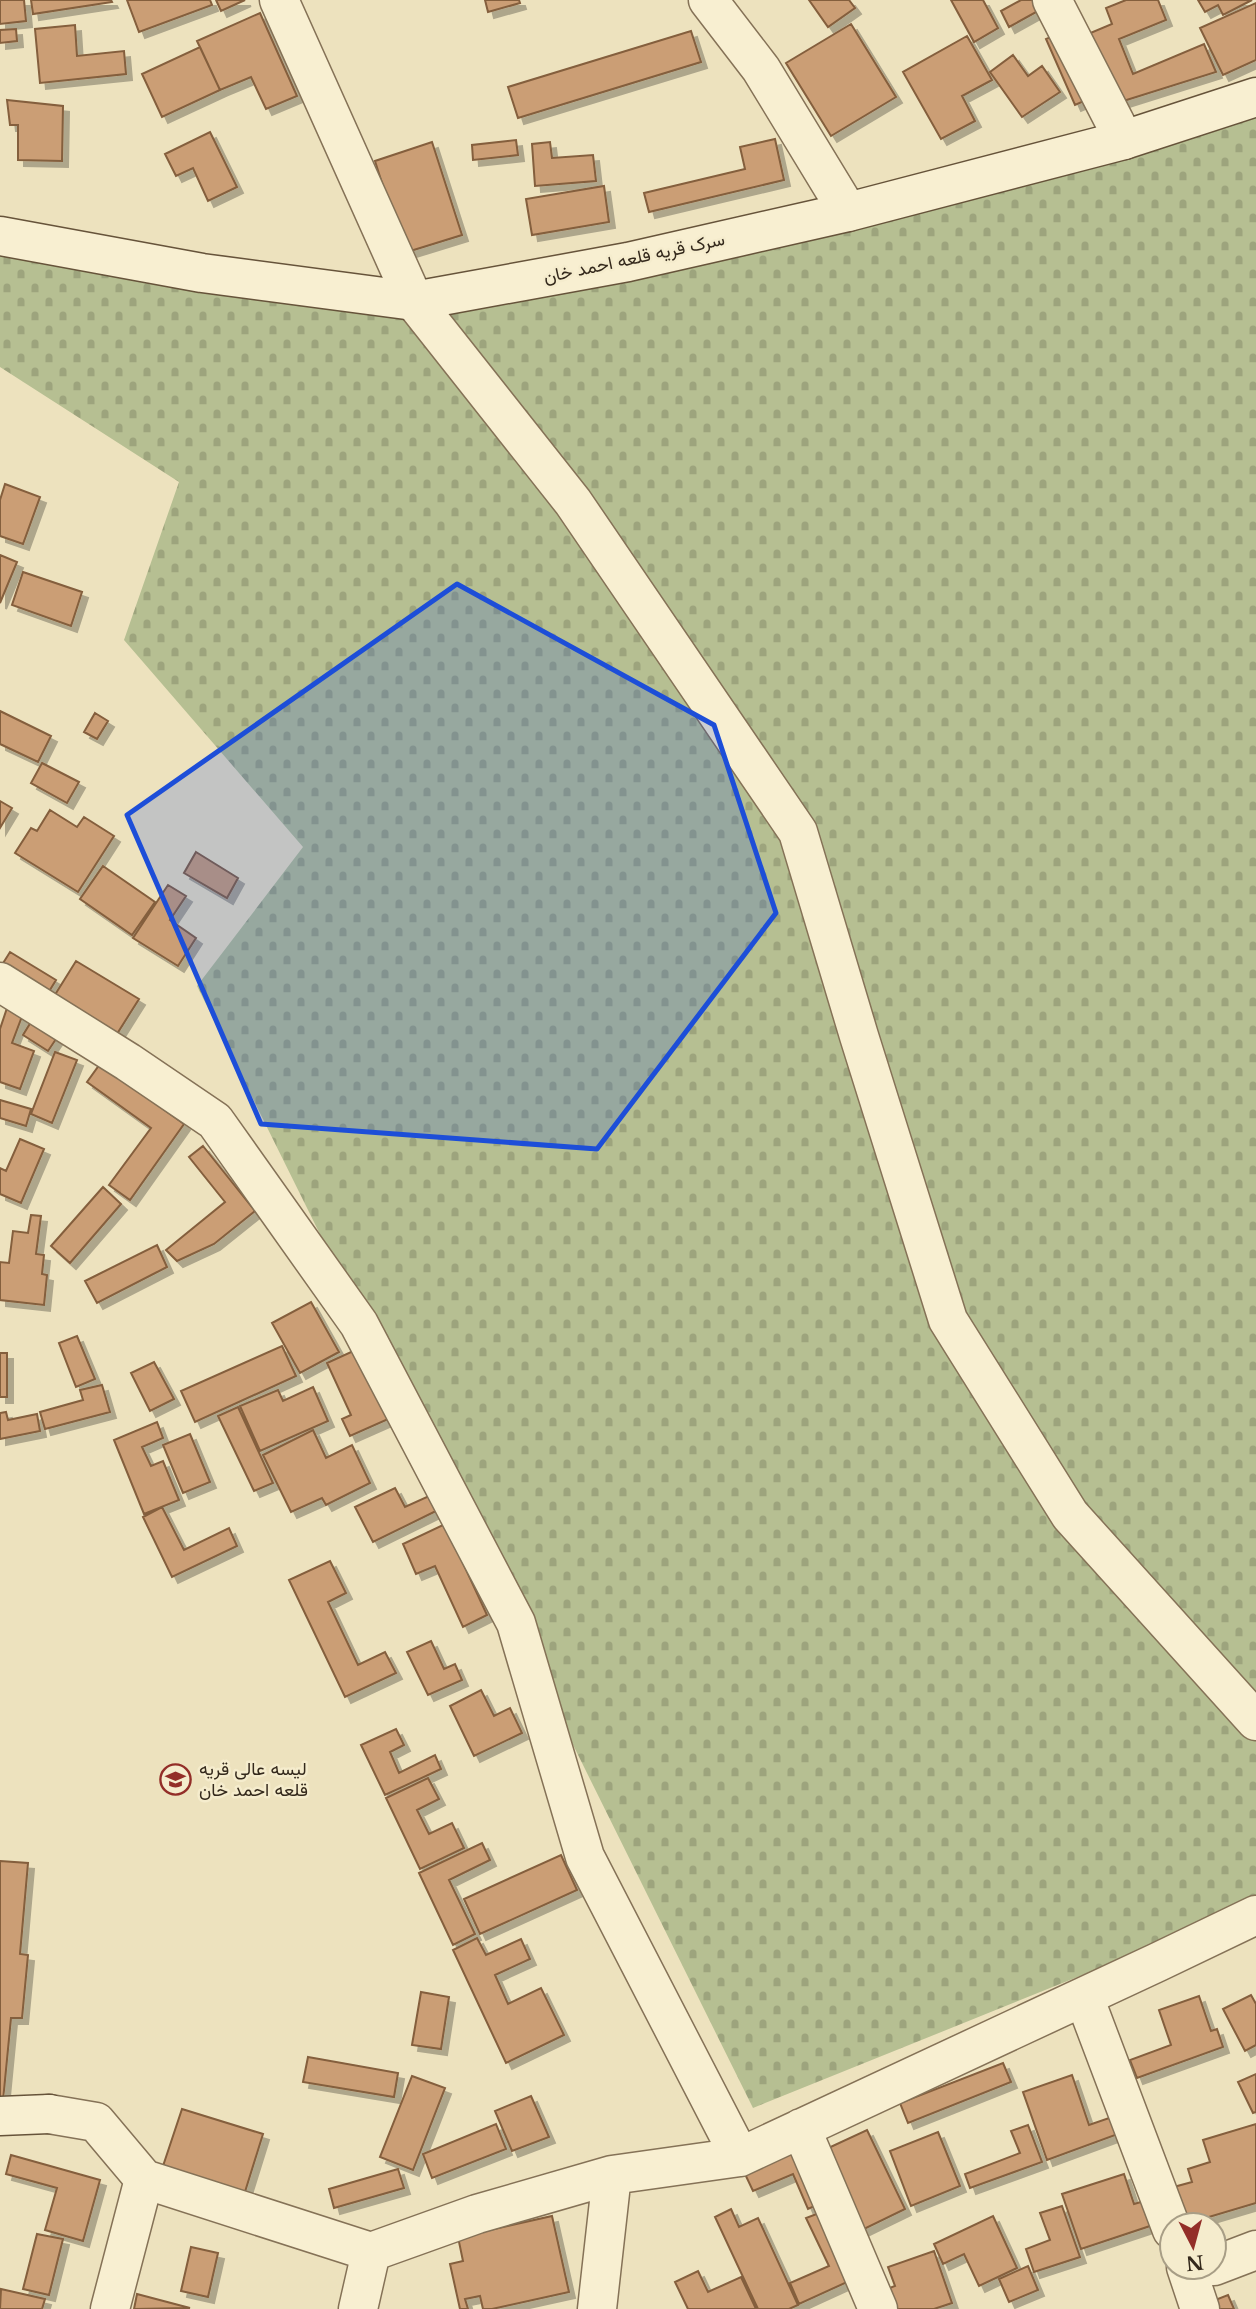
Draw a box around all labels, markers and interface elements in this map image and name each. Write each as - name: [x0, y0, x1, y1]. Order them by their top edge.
- street label: سرک قریه قلعه احمد خان: [541, 228, 727, 288]
- place label: لیسه عالی قریه قلعه احمد خان: [199, 1758, 308, 1801]
- school or university icon: لیسه عالی قریه قلعه احمد خان: [159, 1762, 193, 1796]
- north arrow: [1158, 2211, 1228, 2281]
- text: N: [1185, 2250, 1205, 2275]

